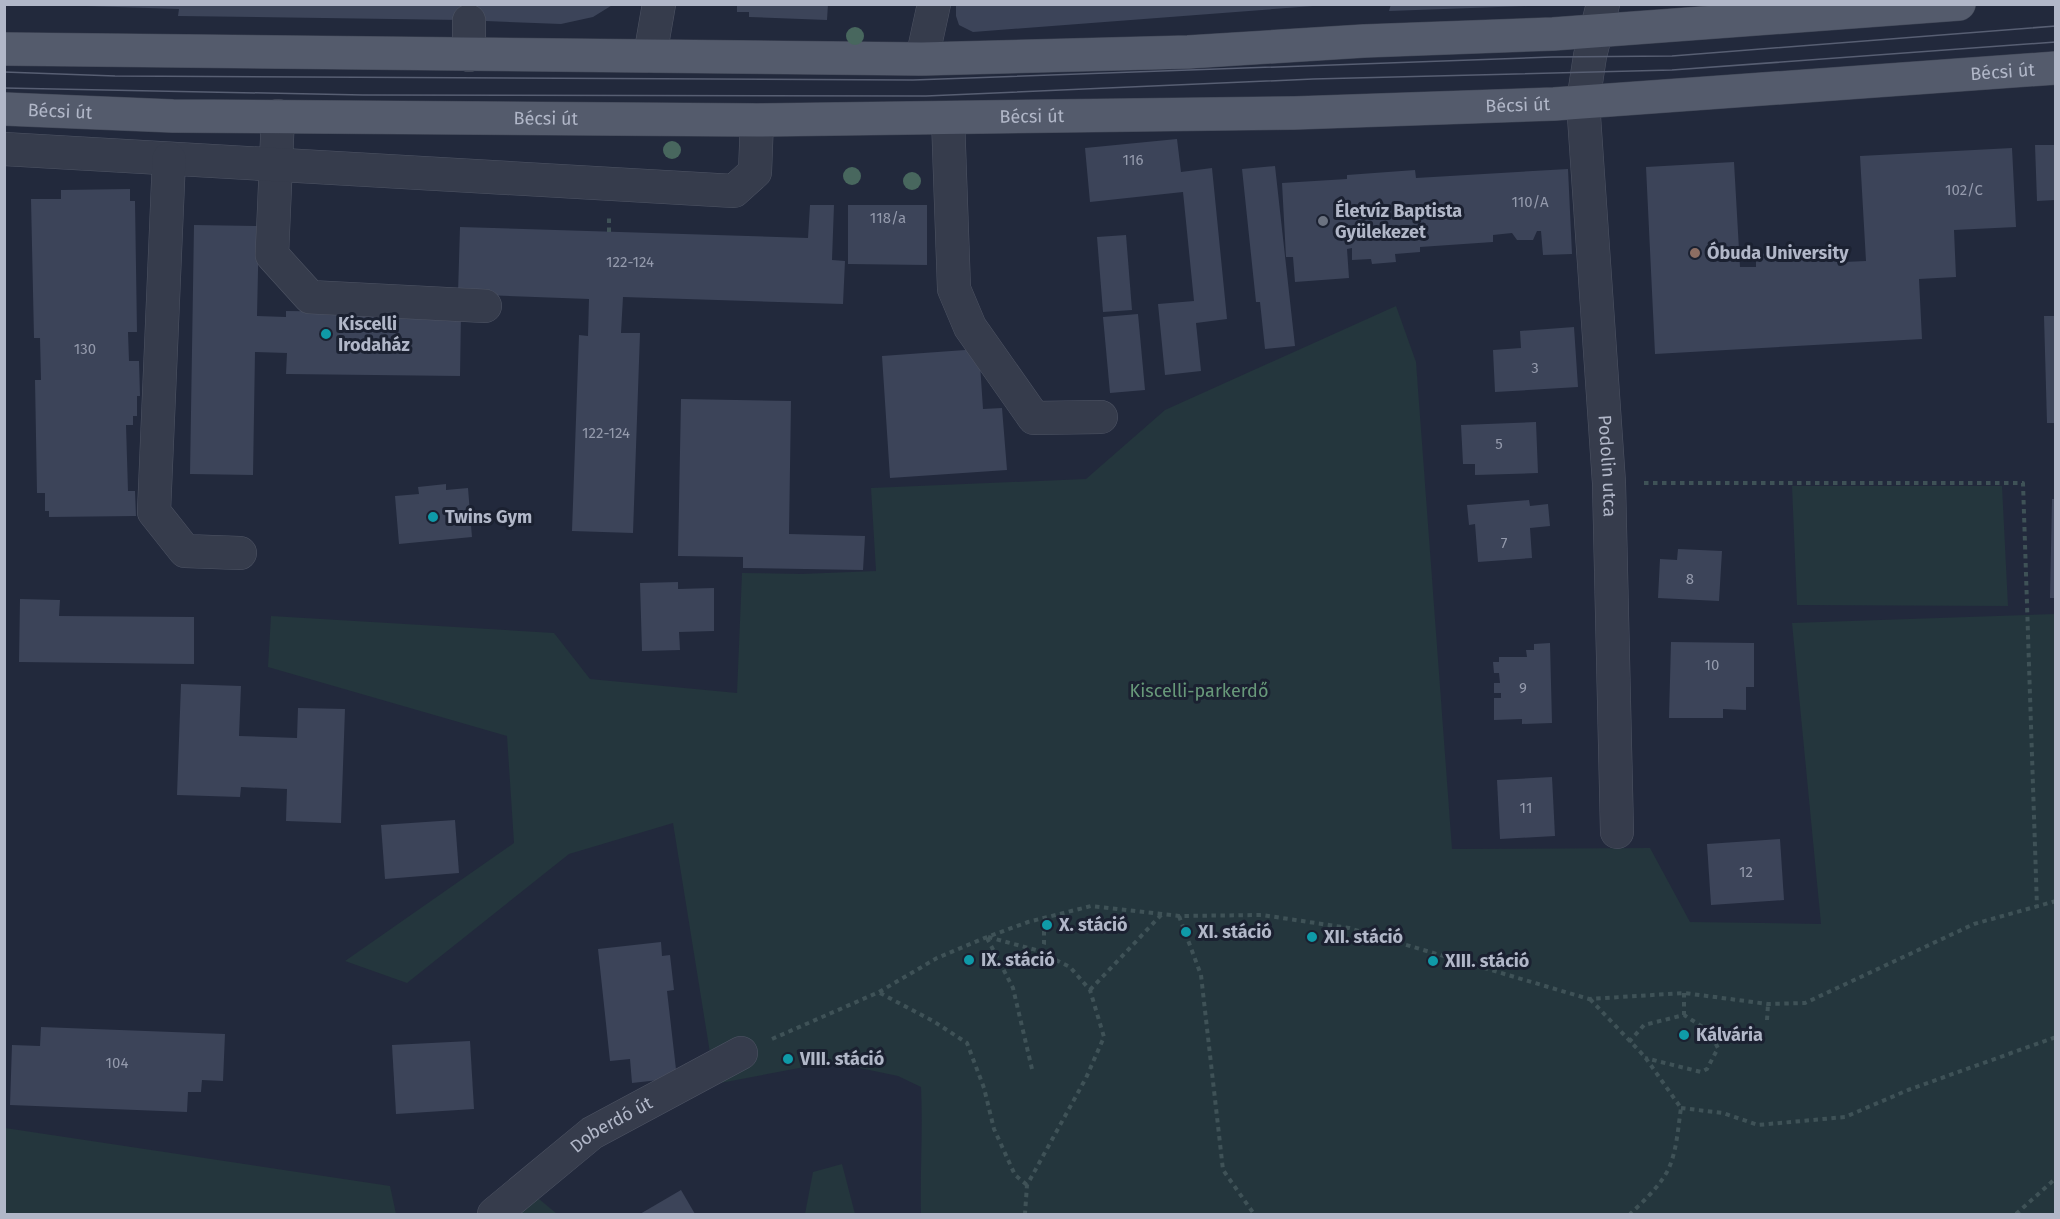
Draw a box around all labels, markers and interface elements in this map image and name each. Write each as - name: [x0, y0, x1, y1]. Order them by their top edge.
- street label: Bécsi út: [1969, 59, 2036, 85]
- street label: Bécsi út: [1485, 93, 1551, 117]
- street label: Bécsi út: [27, 99, 93, 124]
- street label: Bécsi út: [999, 105, 1065, 128]
- street label: Bécsi út: [513, 107, 579, 130]
- house number: 116: [1123, 151, 1143, 169]
- house number: 102/C: [1945, 181, 1984, 199]
- house number: 110/A: [1511, 193, 1549, 211]
- place label: Életvíz Baptista Gyülekezet: [1335, 199, 1462, 243]
- house number: 118/a: [870, 209, 906, 227]
- marker: Életvíz Baptista Gyülekezet: [1316, 214, 1330, 228]
- place label: Óbuda University: [1707, 241, 1849, 264]
- marker: Óbuda University: [1688, 246, 1702, 260]
- house number: 122-124: [606, 253, 654, 271]
- place label: Kiscelli Irodaház: [338, 313, 410, 356]
- marker: Kiscelli Irodaház: [319, 327, 333, 341]
- house number: 130: [74, 340, 96, 358]
- house number: 3: [1531, 359, 1539, 377]
- street label: Podolin utca: [1593, 414, 1621, 517]
- house number: 122-124: [582, 424, 630, 442]
- house number: 5: [1495, 435, 1503, 453]
- place label: Twins Gym: [445, 506, 532, 528]
- marker: Twins Gym: [426, 510, 440, 524]
- house number: 7: [1501, 534, 1508, 552]
- house number: 8: [1686, 570, 1694, 588]
- house number: 10: [1705, 656, 1719, 674]
- house number: 9: [1519, 679, 1527, 697]
- park label: Kiscelli-parkerdő: [1130, 680, 1268, 702]
- house number: 11: [1520, 799, 1532, 817]
- house number: 12: [1739, 863, 1753, 881]
- place label: X. stáció: [1058, 914, 1128, 936]
- marker: X. stáció: [1040, 918, 1054, 932]
- place label: XI. stáció: [1197, 921, 1272, 943]
- marker: XI. stáció: [1179, 925, 1193, 939]
- place label: XII. stáció: [1323, 926, 1403, 948]
- marker: XII. stáció: [1305, 930, 1319, 944]
- place label: IX. stáció: [981, 949, 1055, 971]
- place label: XIII. stáció: [1444, 950, 1529, 972]
- marker: IX. stáció: [962, 953, 976, 967]
- marker: XIII. stáció: [1426, 954, 1440, 968]
- place label: Kálvária: [1696, 1024, 1763, 1046]
- marker: Kálvária: [1677, 1028, 1691, 1042]
- place label: VIII. stáció: [799, 1048, 884, 1070]
- marker: VIII. stáció: [781, 1052, 795, 1066]
- house number: 104: [106, 1054, 128, 1072]
- street label: Doberdó út: [566, 1091, 657, 1158]

